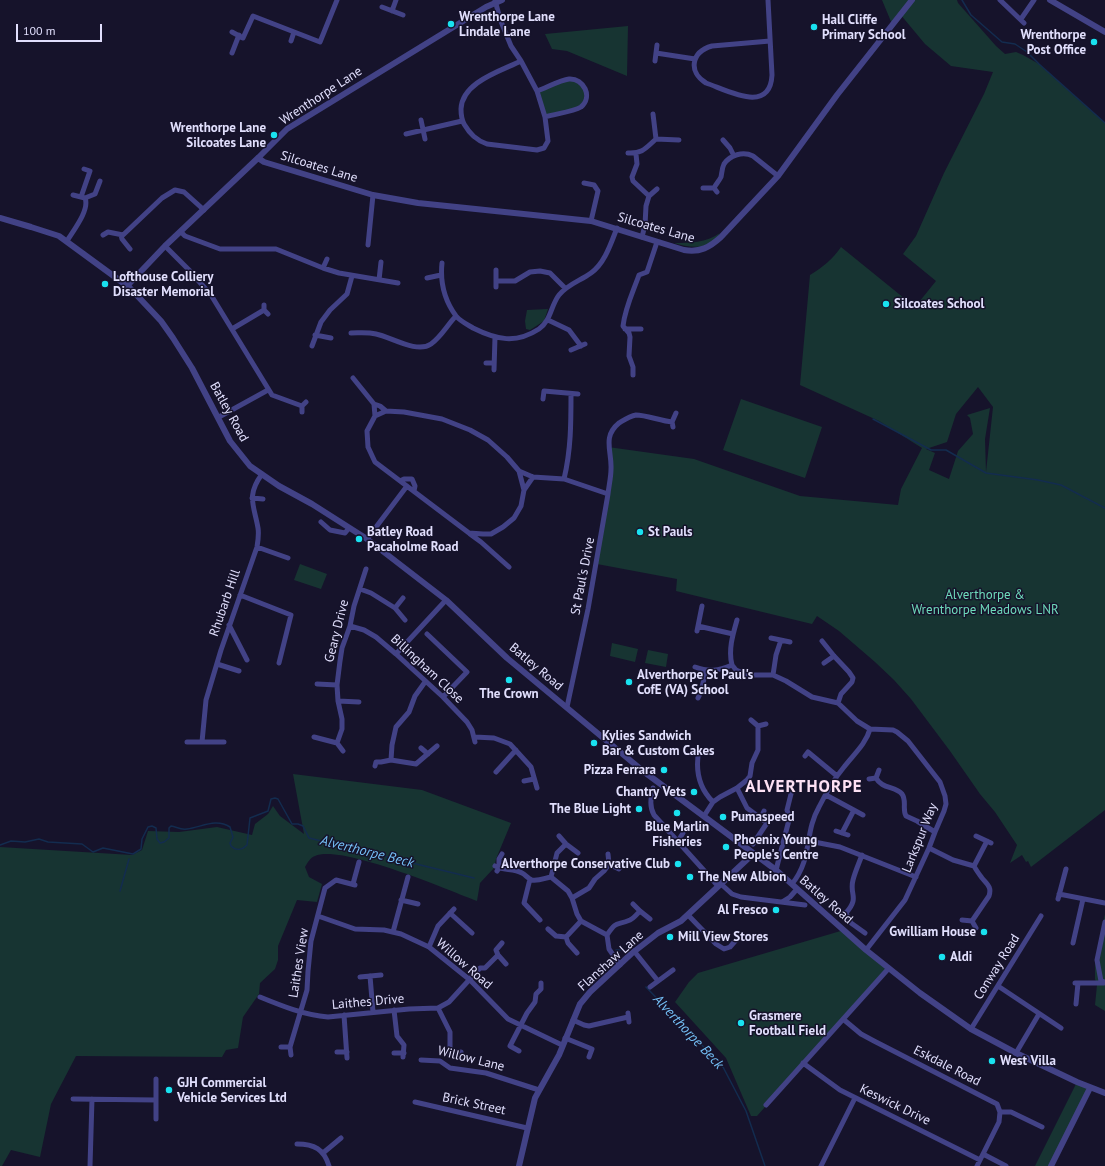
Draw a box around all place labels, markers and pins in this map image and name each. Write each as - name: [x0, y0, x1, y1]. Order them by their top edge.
- place label: Wrenthorpe Lane Lindale Lane: [459, 9, 555, 40]
- place label: Hall Cliffe Primary School: [822, 12, 905, 43]
- marker: Wrenthorpe Lane Lindale Lane: [446, 19, 456, 29]
- marker: Hall Cliffe Primary School: [809, 22, 819, 32]
- place label: Wrenthorpe Post Office: [1020, 27, 1086, 58]
- marker: Wrenthorpe Post Office: [1089, 37, 1099, 47]
- place label: Wrenthorpe Lane Silcoates Lane: [170, 120, 266, 151]
- marker: Wrenthorpe Lane Silcoates Lane: [269, 130, 279, 140]
- place label: Lofthouse Colliery Disaster Memorial: [113, 269, 214, 300]
- marker: Lofthouse Colliery Disaster Memorial: [100, 279, 110, 289]
- place label: Silcoates School: [894, 296, 984, 312]
- marker: Silcoates School: [881, 299, 891, 309]
- place label: Batley Road Pacaholme Road: [367, 524, 458, 555]
- place label: St Pauls: [648, 524, 693, 540]
- marker: St Pauls: [635, 527, 645, 537]
- marker: Batley Road Pacaholme Road: [354, 534, 364, 544]
- place label: Alverthorpe St Paul's CofE (VA) School: [637, 667, 753, 698]
- marker: The Crown: [504, 675, 514, 685]
- marker: Alverthorpe St Paul's CofE (VA) School: [624, 677, 634, 687]
- place label: The Crown: [479, 686, 539, 702]
- place label: Kylies Sandwich Bar & Custom Cakes: [602, 728, 715, 759]
- marker: Kylies Sandwich Bar & Custom Cakes: [589, 738, 599, 748]
- place label: Pizza Ferrara: [584, 762, 656, 778]
- marker: Pizza Ferrara: [659, 765, 669, 775]
- place label: Chantry Vets: [616, 784, 686, 800]
- marker: Chantry Vets: [689, 787, 699, 797]
- place label: The Blue Light: [549, 801, 631, 817]
- marker: The Blue Light: [634, 804, 644, 814]
- marker: Blue Marlin Fisheries: [672, 808, 682, 818]
- place label: Pumaspeed: [731, 809, 795, 825]
- marker: Pumaspeed: [718, 812, 728, 822]
- place label: Blue Marlin Fisheries: [645, 819, 709, 850]
- place label: Phoenix Young People's Centre: [734, 832, 819, 863]
- marker: Phoenix Young People's Centre: [721, 842, 731, 852]
- place label: Alverthorpe Conservative Club: [501, 856, 670, 872]
- marker: Alverthorpe Conservative Club: [673, 859, 683, 869]
- place label: The New Albion: [698, 869, 786, 885]
- marker: The New Albion: [685, 872, 695, 882]
- place label: Al Fresco: [717, 902, 768, 918]
- marker: Al Fresco: [771, 905, 781, 915]
- place label: Gwilliam House: [889, 924, 976, 940]
- marker: Gwilliam House: [979, 927, 989, 937]
- place label: Mill View Stores: [678, 929, 768, 945]
- marker: Mill View Stores: [665, 932, 675, 942]
- place label: Aldi: [950, 949, 972, 965]
- marker: Aldi: [937, 952, 947, 962]
- place label: Grasmere Football Field: [749, 1008, 826, 1039]
- marker: Grasmere Football Field: [736, 1018, 746, 1028]
- place label: West Villa: [1000, 1053, 1056, 1069]
- marker: West Villa: [987, 1056, 997, 1066]
- place label: GJH Commercial Vehicle Services Ltd: [177, 1075, 287, 1106]
- marker: GJH Commercial Vehicle Services Ltd: [164, 1085, 174, 1095]

